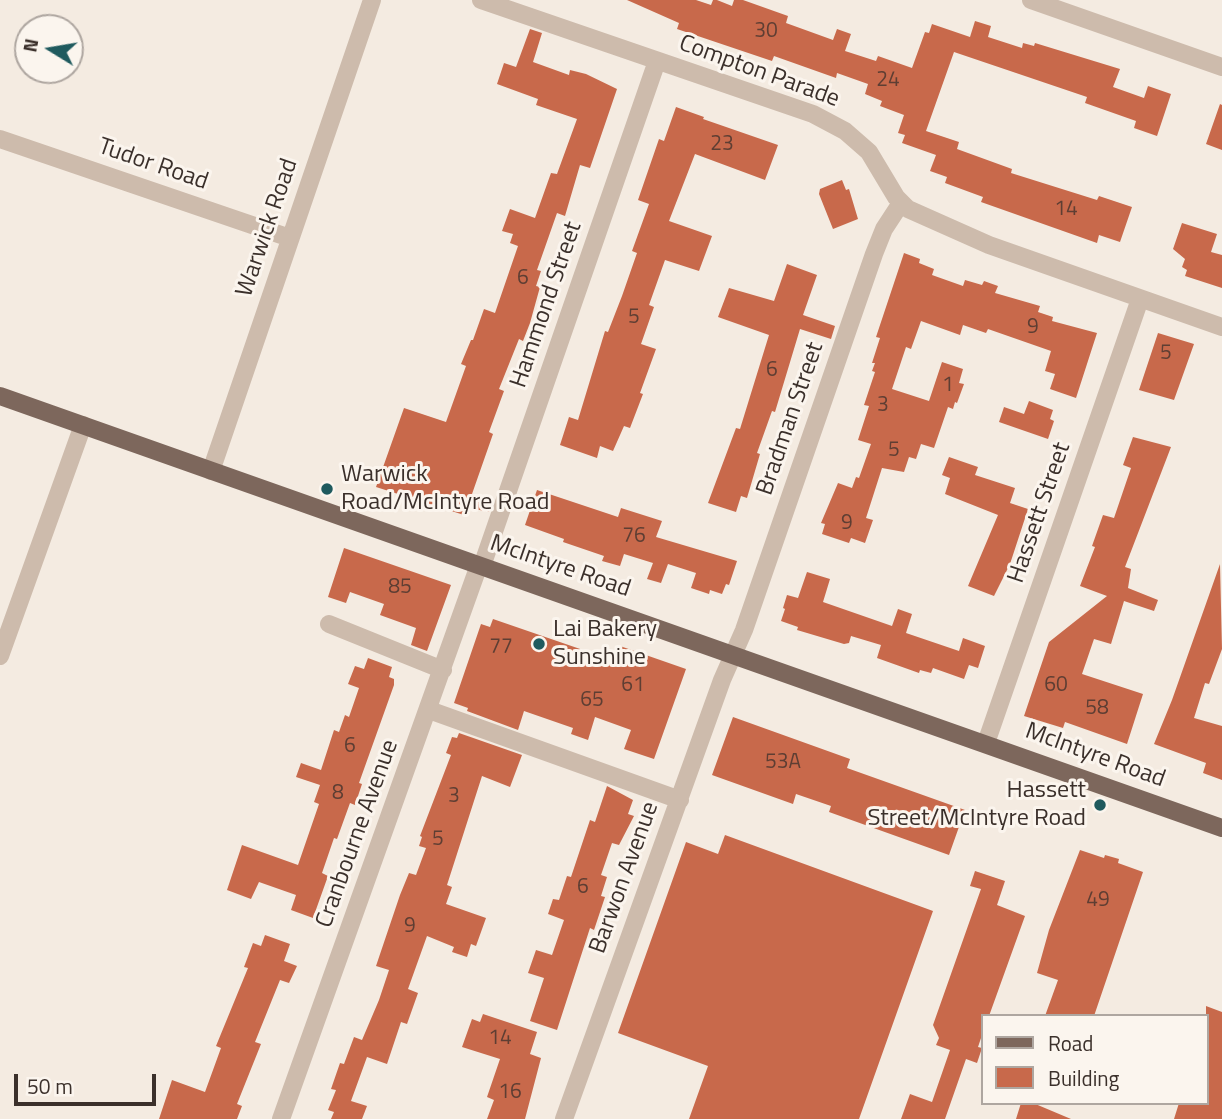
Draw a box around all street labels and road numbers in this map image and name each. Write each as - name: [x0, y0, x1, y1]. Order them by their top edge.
- street label: Compton Parade: [675, 30, 843, 114]
- street label: Tudor Road: [94, 133, 212, 197]
- street label: Warwick Road: [231, 155, 305, 301]
- street label: Hammond Street: [505, 218, 589, 392]
- street label: Bradman Street: [751, 339, 831, 499]
- street label: Hassett Street: [1003, 439, 1077, 587]
- street label: McIntyre Road: [486, 530, 634, 604]
- street label: McIntyre Road: [1021, 717, 1169, 795]
- street label: Cranbourne Avenue: [311, 736, 405, 932]
- street label: Barwon Avenue: [584, 798, 666, 958]

